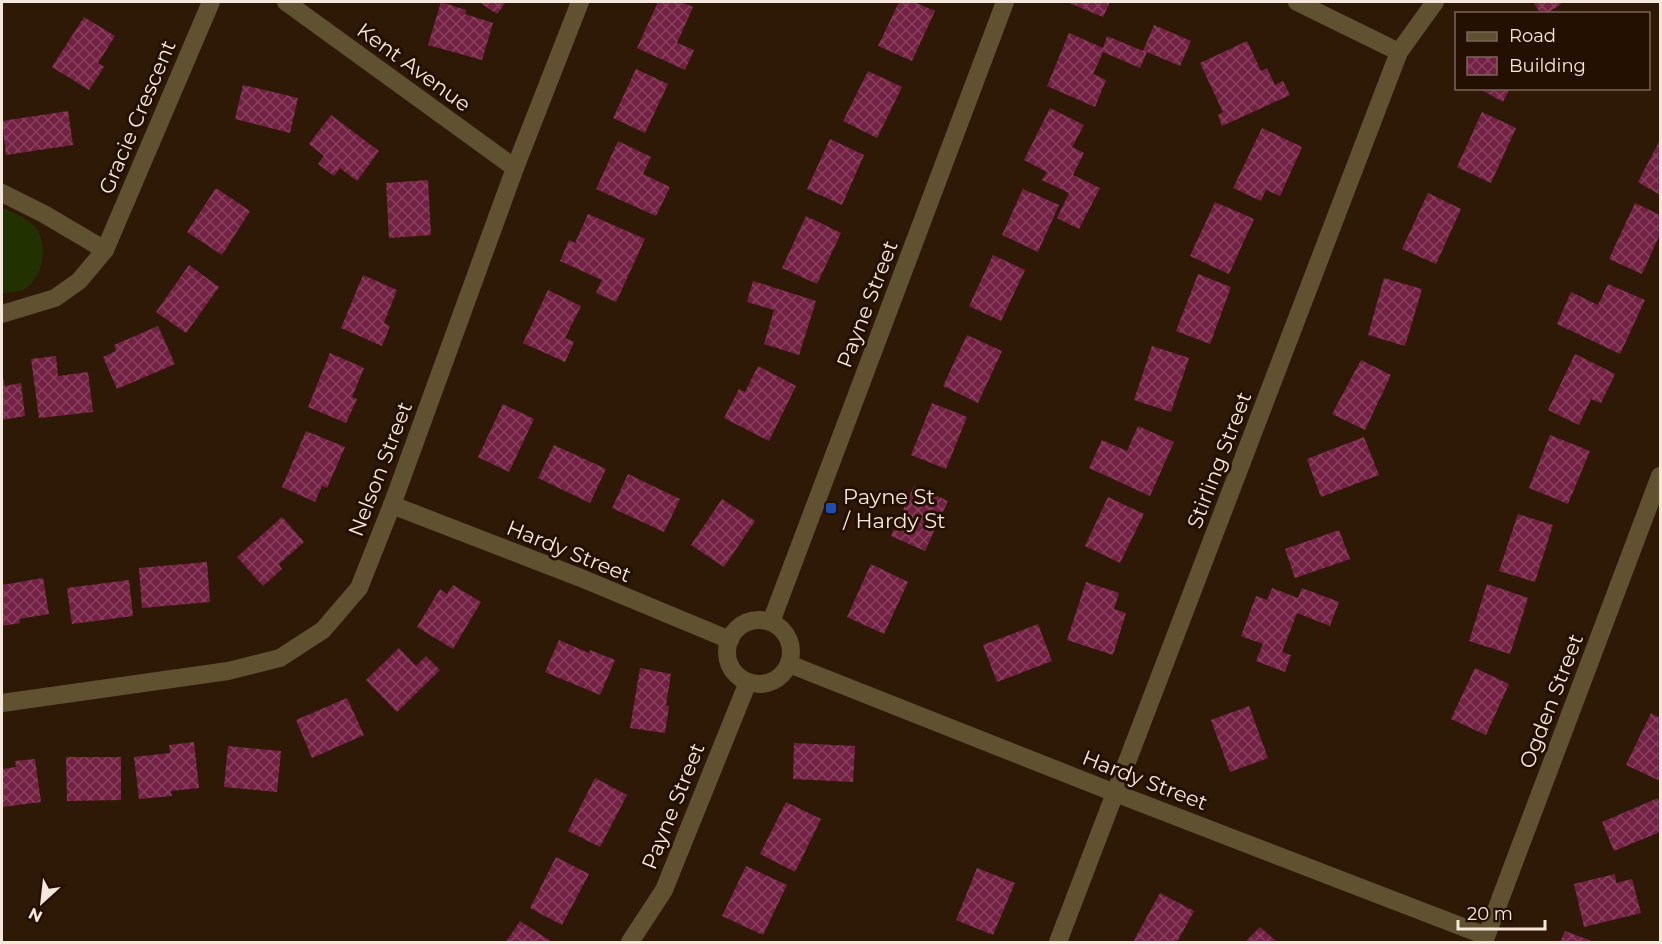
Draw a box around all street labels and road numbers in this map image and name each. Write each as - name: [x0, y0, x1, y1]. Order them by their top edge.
- street label: Kent Avenue: [352, 17, 476, 117]
- street label: Gracie Crescent: [93, 36, 181, 198]
- street label: Payne Street: [831, 237, 903, 371]
- street label: Stirling Street: [1181, 388, 1257, 532]
- street label: Nelson Street: [343, 398, 417, 540]
- street label: Hardy Street: [503, 515, 635, 587]
- street label: Ogden Street: [1514, 630, 1588, 772]
- street label: Payne Street: [636, 739, 710, 873]
- street label: Hardy Street: [1079, 745, 1211, 815]

